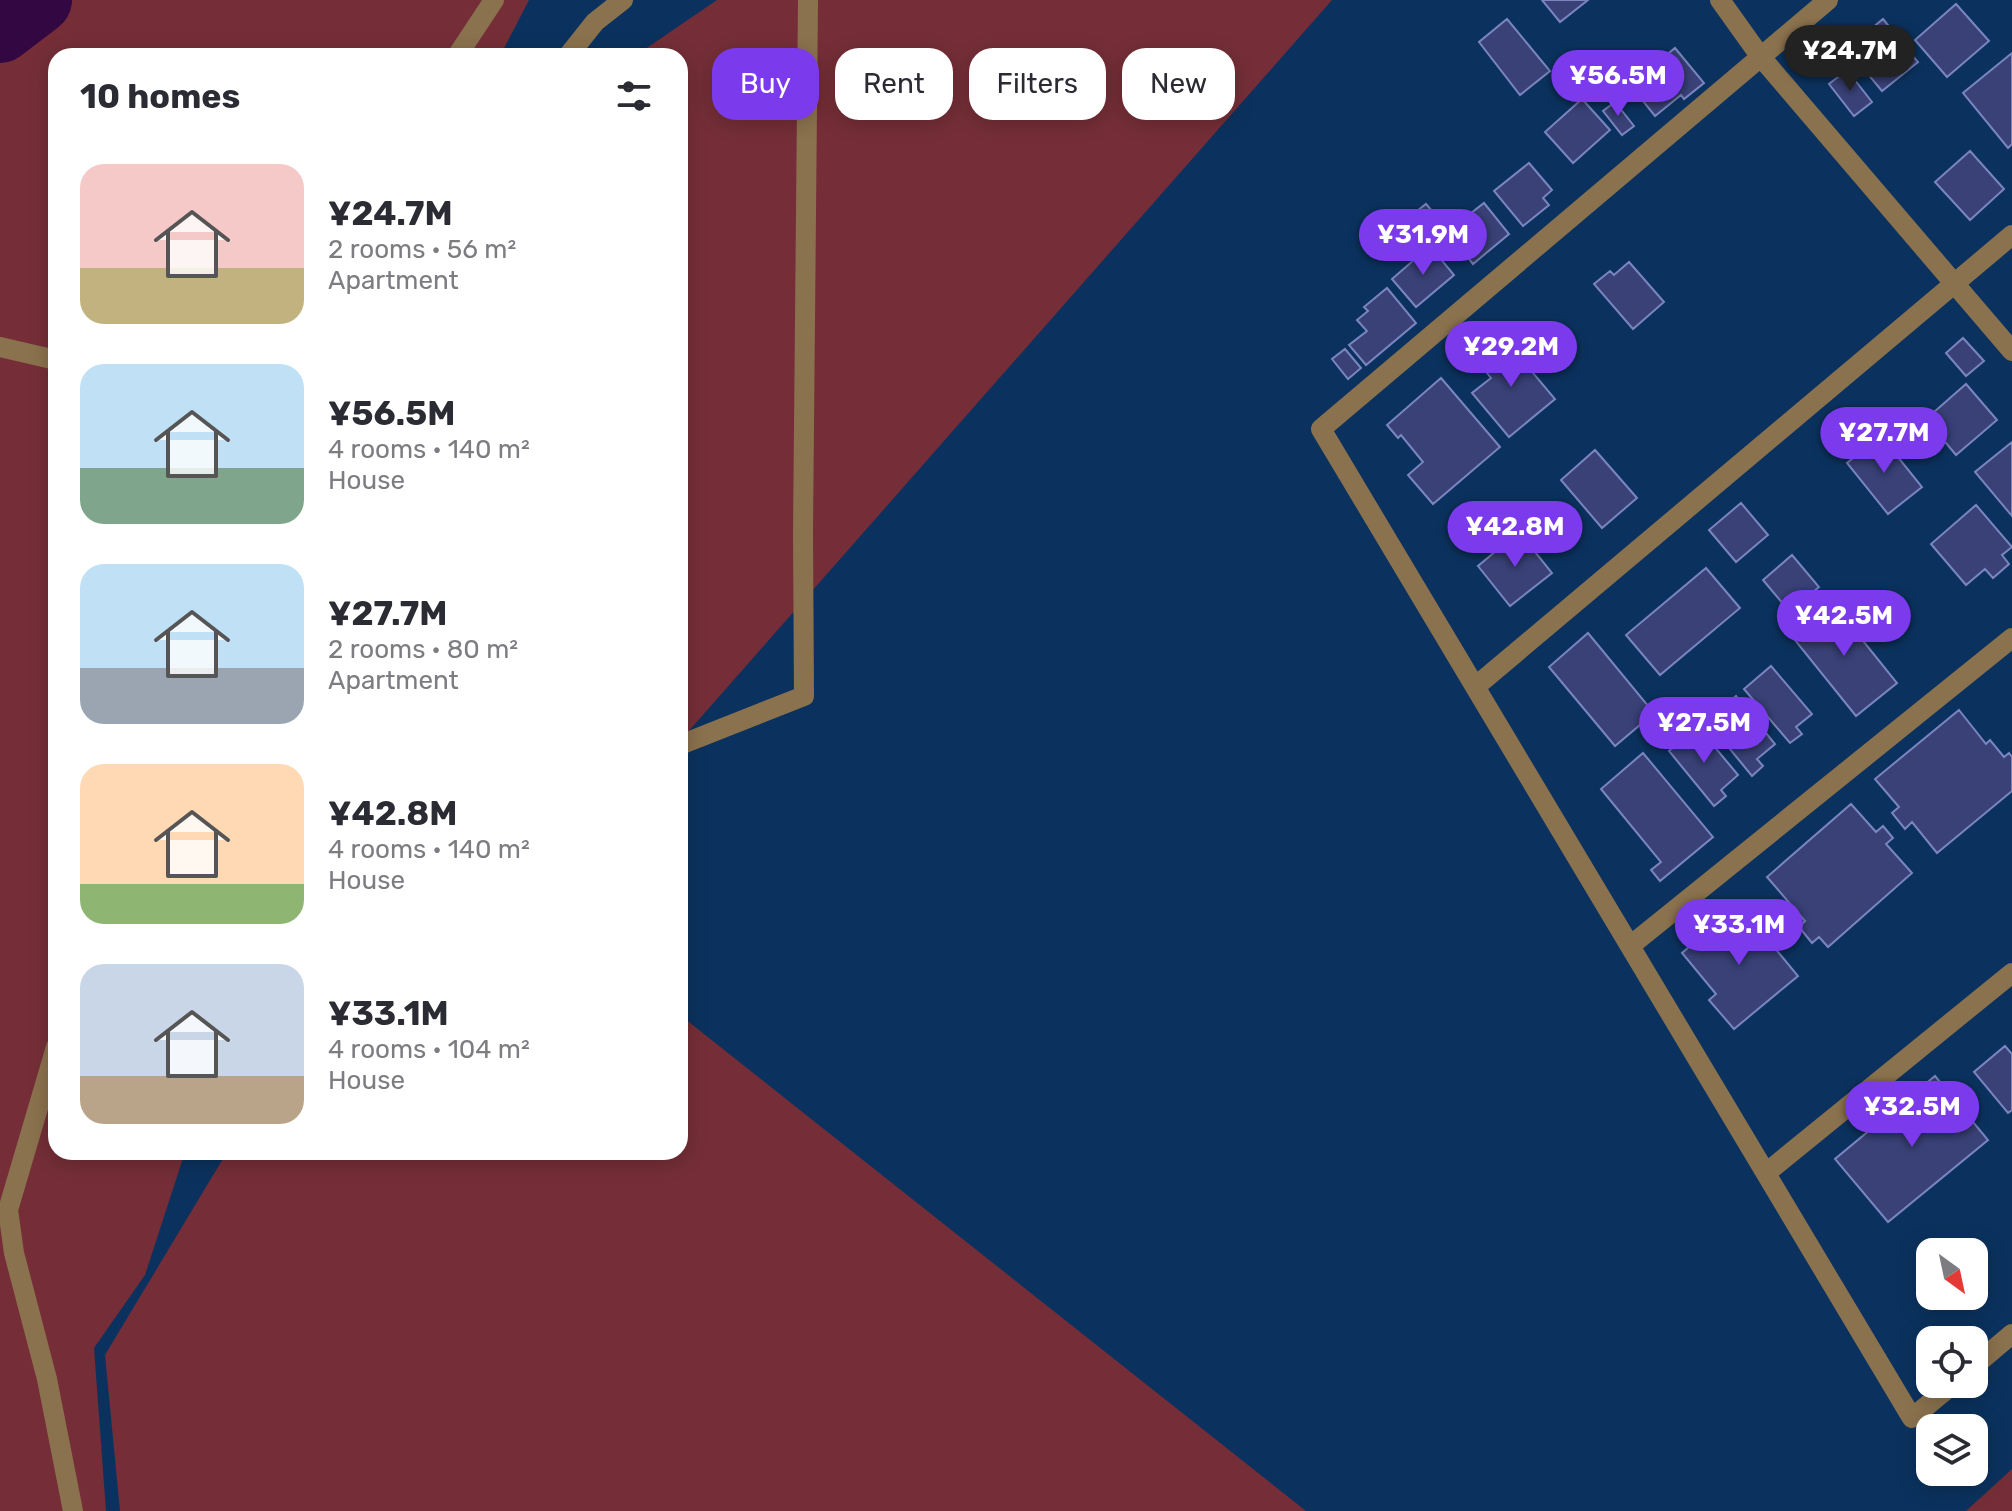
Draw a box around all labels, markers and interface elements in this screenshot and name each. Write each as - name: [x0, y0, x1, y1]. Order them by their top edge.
- pin: ¥24.7M: [1785, 25, 1915, 93]
- text: ¥24.7M: [1802, 35, 1898, 66]
- chip: Buy: [712, 48, 819, 120]
- chip: Rent: [835, 48, 953, 120]
- chip: Filters: [969, 48, 1106, 120]
- chip: New: [1122, 48, 1235, 120]
- pin: ¥56.5M: [1553, 50, 1683, 118]
- text: ¥56.5M: [1569, 60, 1667, 91]
- icon: filters: [612, 74, 656, 118]
- text: 10 homes: [80, 76, 240, 117]
- text: ¥24.7M: [328, 193, 453, 234]
- icon: home: [144, 196, 240, 292]
- pin: ¥31.9M: [1358, 209, 1488, 277]
- text: ¥31.9M: [1377, 219, 1469, 250]
- text: 2 rooms · 56 m²: [328, 234, 516, 265]
- text: Apartment: [328, 265, 459, 296]
- pin: ¥29.2M: [1446, 321, 1576, 389]
- text: ¥29.2M: [1463, 331, 1559, 362]
- text: ¥56.5M: [328, 393, 455, 434]
- icon: home: [144, 396, 240, 492]
- pin: ¥27.7M: [1819, 407, 1949, 475]
- text: ¥27.7M: [1838, 417, 1930, 448]
- text: 4 rooms · 140 m²: [328, 434, 530, 465]
- text: House: [328, 465, 405, 496]
- pin: ¥42.8M: [1450, 501, 1580, 569]
- text: ¥42.8M: [1466, 511, 1564, 542]
- pin: ¥42.5M: [1779, 590, 1909, 658]
- text: ¥27.7M: [328, 593, 447, 634]
- icon: home: [144, 596, 240, 692]
- text: ¥42.5M: [1795, 600, 1893, 631]
- text: 2 rooms · 80 m²: [328, 634, 518, 665]
- text: Apartment: [328, 665, 459, 696]
- pin: ¥27.5M: [1639, 697, 1769, 765]
- text: ¥27.5M: [1657, 707, 1751, 738]
- text: ¥42.8M: [328, 793, 457, 834]
- icon: home: [144, 796, 240, 892]
- text: 4 rooms · 140 m²: [328, 834, 530, 865]
- text: House: [328, 865, 405, 896]
- pin: ¥33.1M: [1674, 899, 1804, 967]
- text: ¥33.1M: [1693, 909, 1785, 940]
- text: ¥33.1M: [328, 993, 449, 1034]
- icon: home: [144, 996, 240, 1092]
- text: 4 rooms · 104 m²: [328, 1034, 530, 1065]
- text: House: [328, 1065, 405, 1096]
- pin: ¥32.5M: [1847, 1081, 1977, 1149]
- text: ¥32.5M: [1863, 1091, 1961, 1122]
- north arrow: [1916, 1238, 1988, 1310]
- map controls: [1916, 1238, 1988, 1486]
- button: locate: [1916, 1326, 1988, 1398]
- button: layers: [1916, 1414, 1988, 1486]

